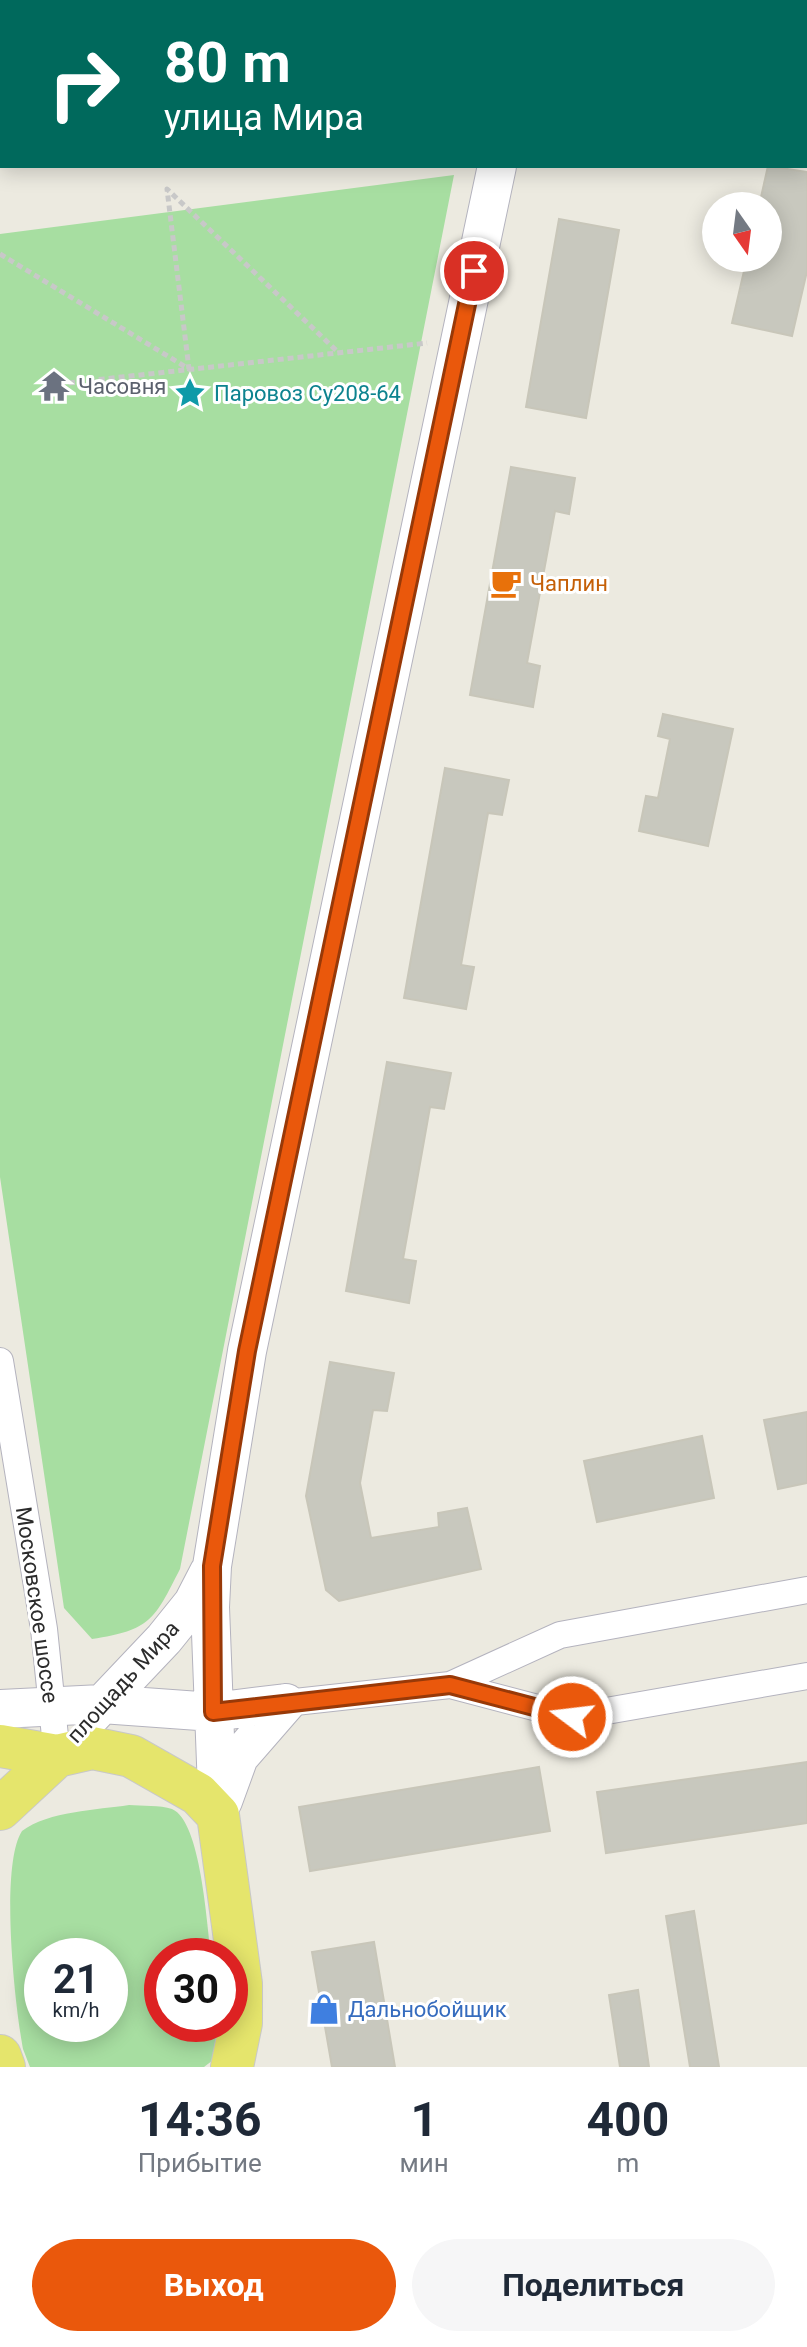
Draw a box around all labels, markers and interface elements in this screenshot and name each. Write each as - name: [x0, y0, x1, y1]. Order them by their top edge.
- text: 80 m: [164, 30, 291, 96]
- icon: right: [32, 32, 136, 136]
- text: улица Мира: [164, 97, 364, 139]
- north arrow: [702, 192, 782, 272]
- map controls: [702, 192, 782, 272]
- pin: [440, 237, 508, 305]
- icon: arrive: [452, 249, 496, 293]
- temple icon: Часовня: [37, 369, 71, 403]
- place label: Часовня: [78, 374, 166, 399]
- place icon: Паровоз Су208-64: [173, 376, 207, 410]
- place label: Паровоз Су208-64: [214, 381, 401, 406]
- cafe icon: Чаплин: [489, 566, 523, 600]
- place label: Чаплин: [530, 571, 608, 596]
- street label: Московское шоссе: [11, 1505, 63, 1705]
- street label: площадь Мира: [62, 1616, 184, 1748]
- position arrow: [530, 1675, 614, 1759]
- speed limit sign: 30: [144, 1938, 248, 2042]
- text: 21: [53, 1956, 99, 2003]
- shop icon: Дальнобойщик: [307, 1992, 341, 2026]
- place label: Дальнобойщик: [348, 1997, 507, 2022]
- text: km/h: [53, 1998, 99, 2022]
- text: 14:36: [138, 2091, 262, 2148]
- text: 1: [410, 2091, 438, 2148]
- text: 400: [587, 2091, 669, 2148]
- text: Прибытие: [138, 2148, 262, 2178]
- text: мин: [400, 2148, 449, 2178]
- text: m: [616, 2148, 639, 2178]
- button: Выход: [32, 2239, 396, 2331]
- button: Поделиться: [412, 2239, 775, 2331]

